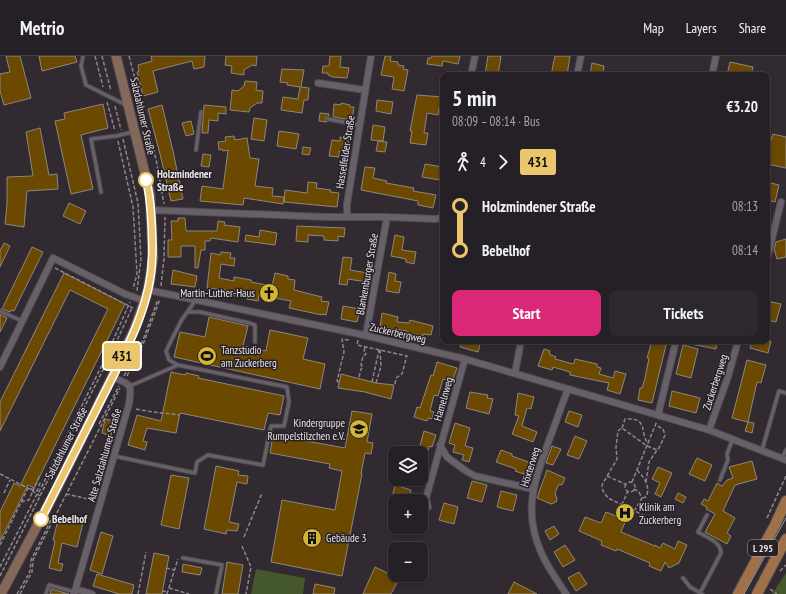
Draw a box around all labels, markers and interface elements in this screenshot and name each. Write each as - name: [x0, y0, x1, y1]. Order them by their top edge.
- text: Metrio: [20, 16, 65, 40]
- text: Map: [643, 19, 664, 37]
- text: Layers: [686, 19, 717, 37]
- text: Share: [739, 19, 766, 37]
- street label: Salzdahlumer Straße: [127, 76, 159, 157]
- text: 5 min: [452, 84, 496, 112]
- text: €3.20: [726, 97, 758, 116]
- text: 08:09 – 08:14 · Bus: [452, 113, 540, 130]
- street label: Hasselfelder Straße: [332, 114, 358, 190]
- icon: walk: [452, 151, 474, 173]
- icon: forward: [492, 151, 514, 173]
- text: 431: [528, 153, 548, 171]
- text: 4: [480, 154, 486, 171]
- place label: Holzmindener Straße: [157, 167, 213, 194]
- marker: Holzmindener Straße: [138, 172, 154, 188]
- text: Holzmindener Straße: [482, 197, 596, 216]
- text: 08:13: [732, 198, 758, 215]
- street label: Blankenburger Straße: [353, 232, 381, 316]
- text: Bebelhof: [482, 241, 530, 260]
- text: 08:14: [732, 242, 758, 259]
- church icon: Martin-Luther-Haus: [258, 282, 280, 304]
- place label: Martin-Luther-Haus: [180, 286, 255, 300]
- button: Start: [452, 290, 601, 336]
- button: Tickets: [609, 290, 758, 336]
- street label: Zuckerbergweg: [368, 320, 428, 346]
- line badge: 431: [99, 343, 145, 369]
- place label: Tanzstudio am Zuckerberg: [221, 343, 277, 370]
- sports icon: Tanzstudio am Zuckerberg: [196, 345, 218, 367]
- text: 431: [112, 347, 132, 365]
- street label: Zuckerbergweg: [699, 352, 731, 412]
- street label: Hamelnweg: [430, 375, 456, 423]
- street label: Salzdahlumer Straße: [42, 404, 90, 481]
- street label: Alte Salzdahlumer Straße: [84, 406, 124, 503]
- place label: Kindergruppe Rumpelstilzchen e.V.: [267, 416, 345, 443]
- school or university icon: Kindergruppe Rumpelstilzchen e.V.: [348, 418, 370, 440]
- street label: Höxterweg: [517, 445, 543, 489]
- map controls: [388, 446, 428, 582]
- button: layers: [388, 446, 428, 486]
- button: +: [388, 494, 428, 534]
- place label: Klinik am Zuckerberg: [639, 500, 681, 527]
- hospital icon: Klinik am Zuckerberg: [614, 502, 636, 524]
- marker: Bebelhof: [33, 511, 49, 527]
- place label: Bebelhof: [52, 512, 88, 526]
- building icon: Gebäude 3: [301, 527, 323, 549]
- place label: Gebäude 3: [326, 531, 367, 545]
- road number: L 295: [748, 540, 778, 556]
- button: −: [388, 542, 428, 582]

